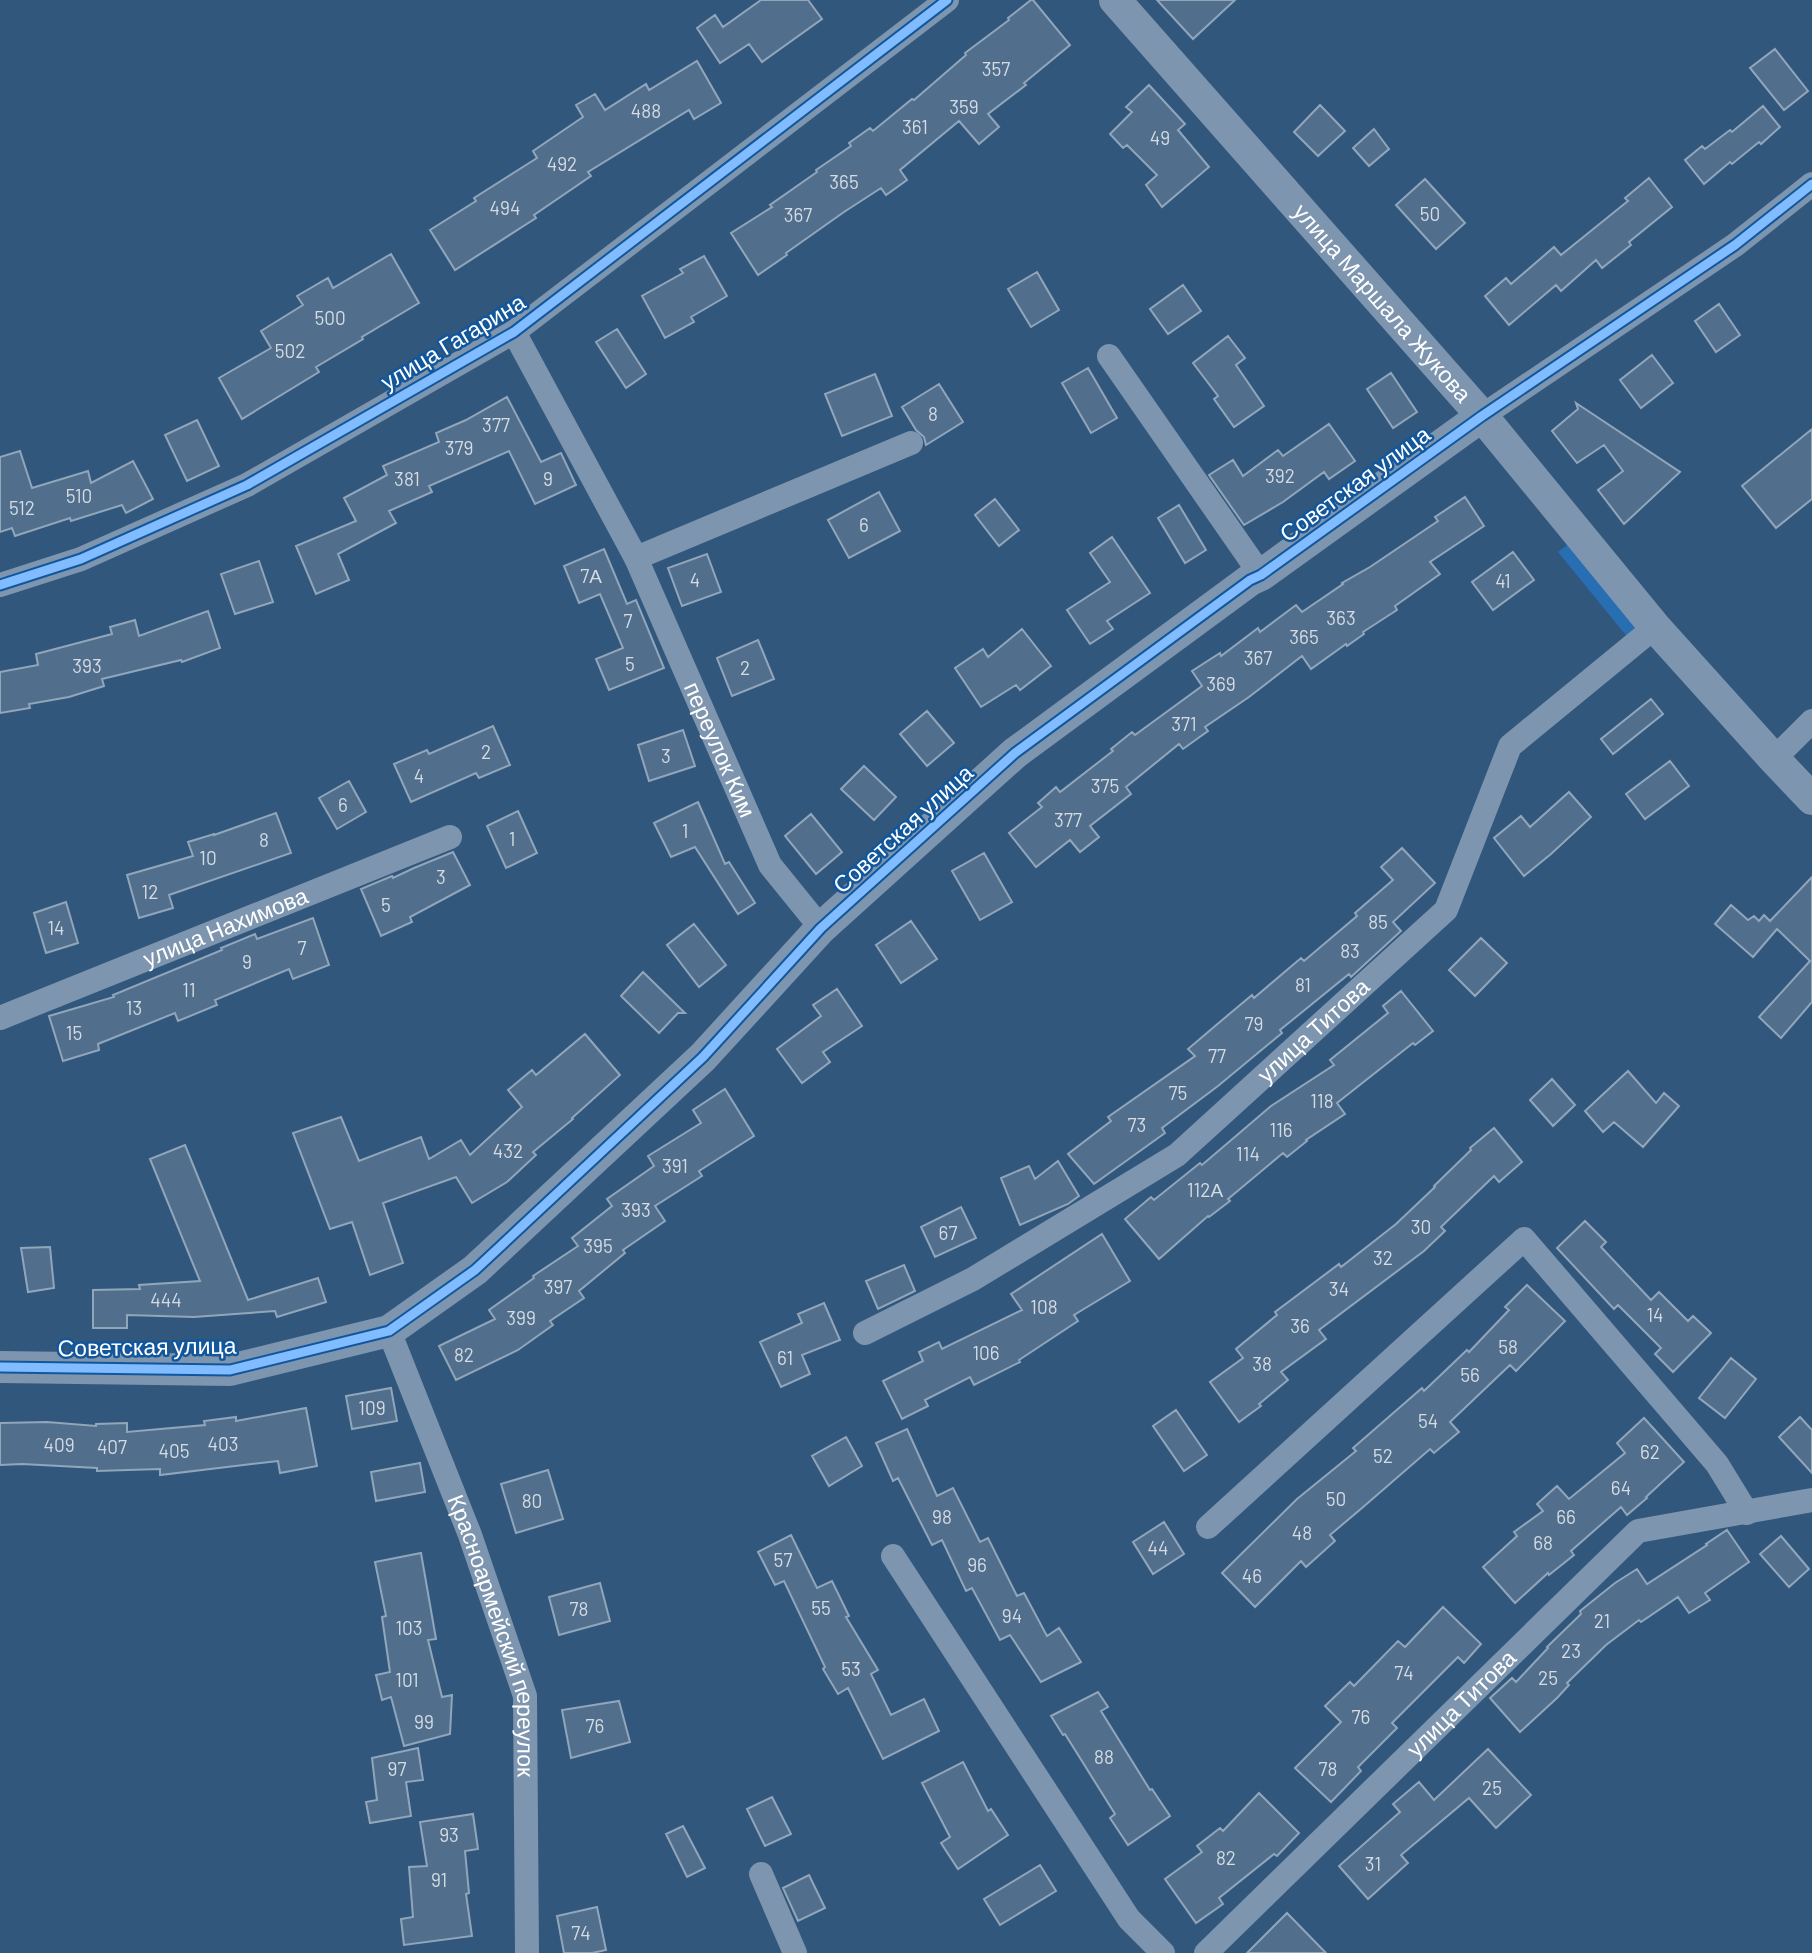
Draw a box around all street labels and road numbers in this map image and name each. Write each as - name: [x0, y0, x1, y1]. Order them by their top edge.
- street label: улица Маршала Жукова: [1288, 197, 1478, 407]
- street label: улица Гагарина: [375, 287, 530, 395]
- street label: Советская улица: [1274, 419, 1435, 547]
- street label: переулок Ким: [679, 677, 762, 821]
- street label: Советская улица: [827, 758, 978, 898]
- street label: улица Нахимова: [139, 881, 312, 972]
- street label: улица Титова: [1251, 972, 1375, 1088]
- street label: Советская улица: [57, 1330, 237, 1362]
- street label: Красноармейский переулок: [442, 1490, 541, 1778]
- street label: улица Титова: [1400, 1643, 1521, 1762]

